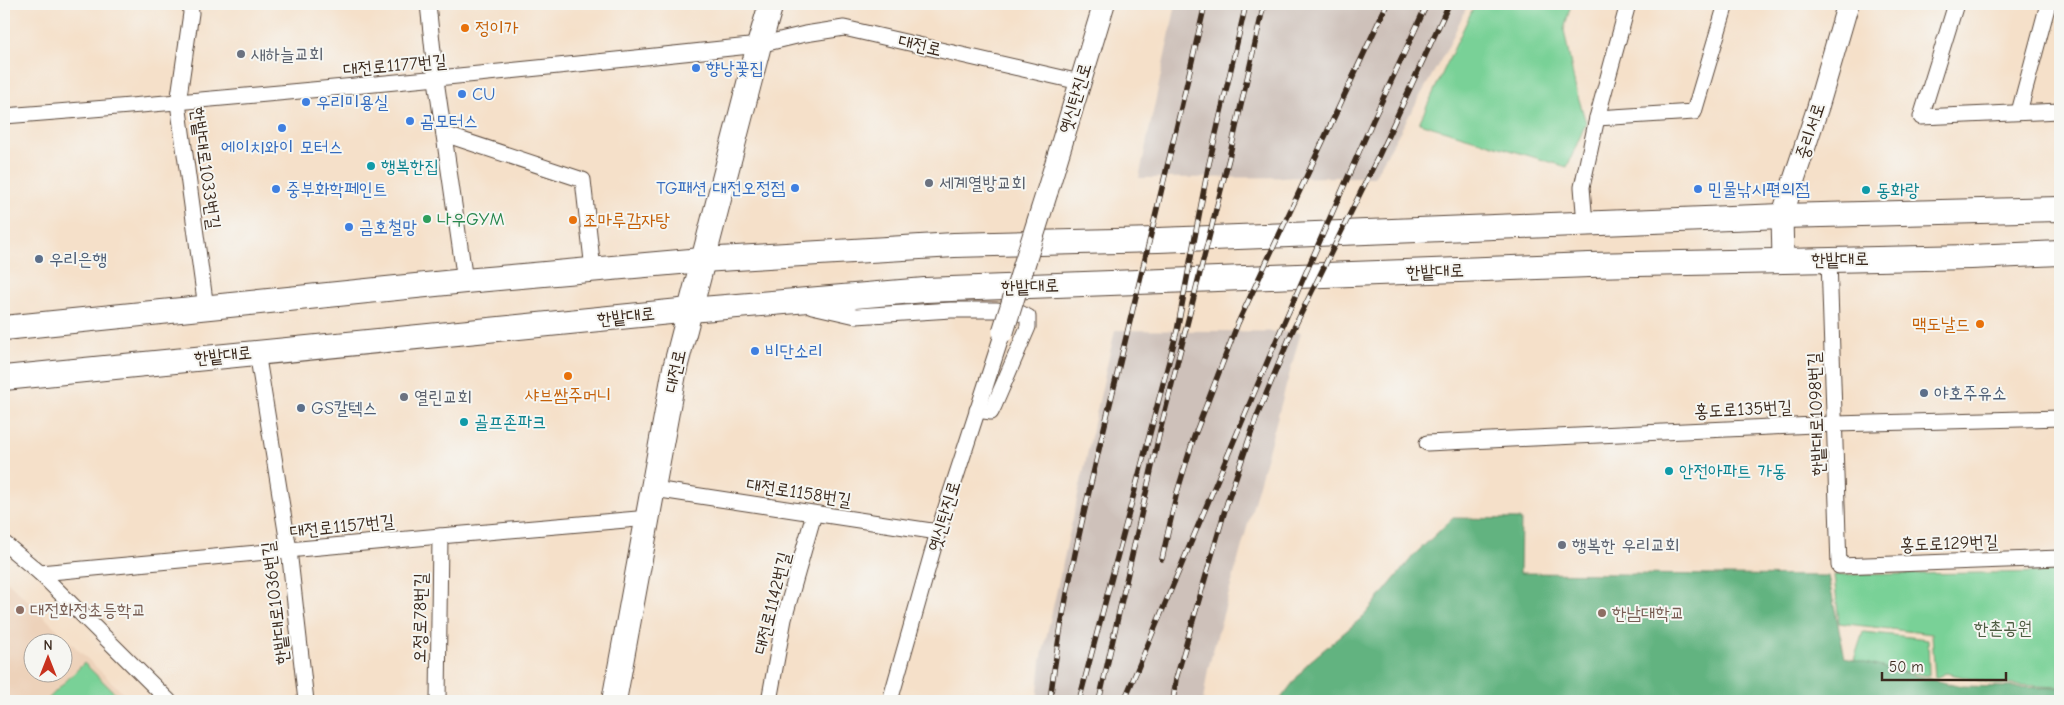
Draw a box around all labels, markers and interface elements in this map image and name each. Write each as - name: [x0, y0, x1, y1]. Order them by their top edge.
- place label: 정이가: [475, 18, 519, 39]
- marker: 정이가: [459, 22, 471, 34]
- street label: 대전로: [896, 30, 943, 61]
- place label: 새하늘교회: [251, 44, 323, 65]
- marker: 새하늘교회: [235, 48, 247, 60]
- street label: 대전로1177번길: [342, 50, 448, 80]
- place label: 향낭꽃집: [706, 58, 764, 79]
- street label: 옛신탄진로: [1055, 60, 1096, 136]
- marker: 향낭꽃집: [690, 62, 702, 74]
- place label: CU: [472, 84, 496, 105]
- marker: CU: [456, 88, 468, 100]
- place label: 우리미용실: [316, 92, 389, 113]
- marker: 우리미용실: [300, 96, 312, 108]
- street label: 중리서로: [1792, 100, 1829, 162]
- street label: 한밭대로1033번길: [187, 106, 225, 231]
- place label: 곰모터스: [420, 111, 478, 132]
- marker: 곰모터스: [404, 115, 416, 127]
- marker: 에이치와이 모터스: [276, 122, 288, 134]
- place label: 에이치와이 모터스: [221, 137, 343, 158]
- place label: 행복한집: [381, 156, 439, 177]
- marker: 행복한집: [365, 160, 377, 172]
- place label: 세계열방교회: [939, 173, 1026, 194]
- marker: 세계열방교회: [923, 177, 935, 189]
- place label: TG패션 대전오정점: [656, 178, 786, 199]
- place label: 중부화학페인트: [286, 179, 387, 200]
- place label: 민물낚시편의점: [1708, 179, 1810, 200]
- place label: 동화랑: [1876, 180, 1920, 201]
- marker: TG패션 대전오정점: [789, 182, 801, 194]
- marker: 중부화학페인트: [270, 183, 282, 195]
- marker: 민물낚시편의점: [1692, 183, 1704, 195]
- marker: 동화랑: [1860, 184, 1872, 196]
- place label: 나우GYM: [437, 209, 505, 230]
- place label: 조마루감자탕: [583, 210, 670, 231]
- marker: 나우GYM: [421, 213, 433, 225]
- marker: 조마루감자탕: [567, 214, 579, 226]
- place label: 금호철망: [359, 217, 417, 238]
- marker: 금호철망: [343, 221, 355, 233]
- street label: 한밭대로: [1811, 248, 1869, 271]
- place label: 우리은행: [49, 249, 107, 270]
- marker: 우리은행: [33, 253, 45, 265]
- street label: 한밭대로: [1406, 260, 1464, 283]
- street label: 한밭대로: [1001, 275, 1059, 298]
- street label: 한밭대로: [596, 303, 656, 330]
- place label: 맥도날드: [1912, 314, 1970, 335]
- marker: 맥도날드: [1974, 318, 1986, 330]
- place label: 비단소리: [765, 341, 823, 362]
- street label: 한밭대로: [193, 342, 253, 369]
- marker: 비단소리: [749, 345, 761, 357]
- street label: 대전로: [661, 348, 690, 395]
- street label: 한밭대로1098번길: [1804, 351, 1829, 476]
- marker: 샤브쌈주머니: [562, 370, 574, 382]
- place label: 야호주유소: [1934, 383, 2006, 404]
- place label: 샤브쌈주머니: [525, 385, 611, 406]
- place label: 열린교회: [414, 387, 472, 408]
- marker: 야호주유소: [1918, 387, 1930, 399]
- marker: 열린교회: [398, 391, 410, 403]
- street label: 홍도로135번길: [1693, 396, 1793, 423]
- place label: GS칼텍스: [311, 398, 377, 419]
- marker: GS칼텍스: [295, 402, 307, 414]
- place label: 골프존파크: [474, 412, 546, 433]
- marker: 골프존파크: [458, 416, 470, 428]
- place label: 안전아파트 가동: [1679, 461, 1786, 482]
- marker: 안전아파트 가동: [1663, 465, 1675, 477]
- street label: 대전로1158번길: [745, 474, 853, 511]
- street label: 옛신탄진로: [924, 478, 965, 554]
- street label: 대전로1157번길: [289, 511, 396, 542]
- street label: 홍도로129번길: [1899, 531, 1999, 556]
- place label: 행복한 우리교회: [1572, 535, 1679, 556]
- marker: 행복한 우리교회: [1556, 539, 1568, 551]
- street label: 한밭대로1036번길: [257, 540, 293, 666]
- street label: 대전로1142번길: [750, 549, 795, 656]
- street label: 오정로78번길: [409, 572, 432, 663]
- place label: 대전화정초등학교: [30, 600, 146, 621]
- place label: 한남대학교: [1612, 603, 1684, 624]
- marker: 대전화정초등학교: [14, 604, 26, 616]
- marker: 한남대학교: [1596, 607, 1608, 619]
- park label: 한촌공원: [1974, 618, 2032, 639]
- north arrow: [22, 632, 72, 682]
- text: N: [43, 637, 53, 654]
- scale bar: [1882, 650, 2005, 682]
- text: 50 m: [1889, 658, 1924, 676]

